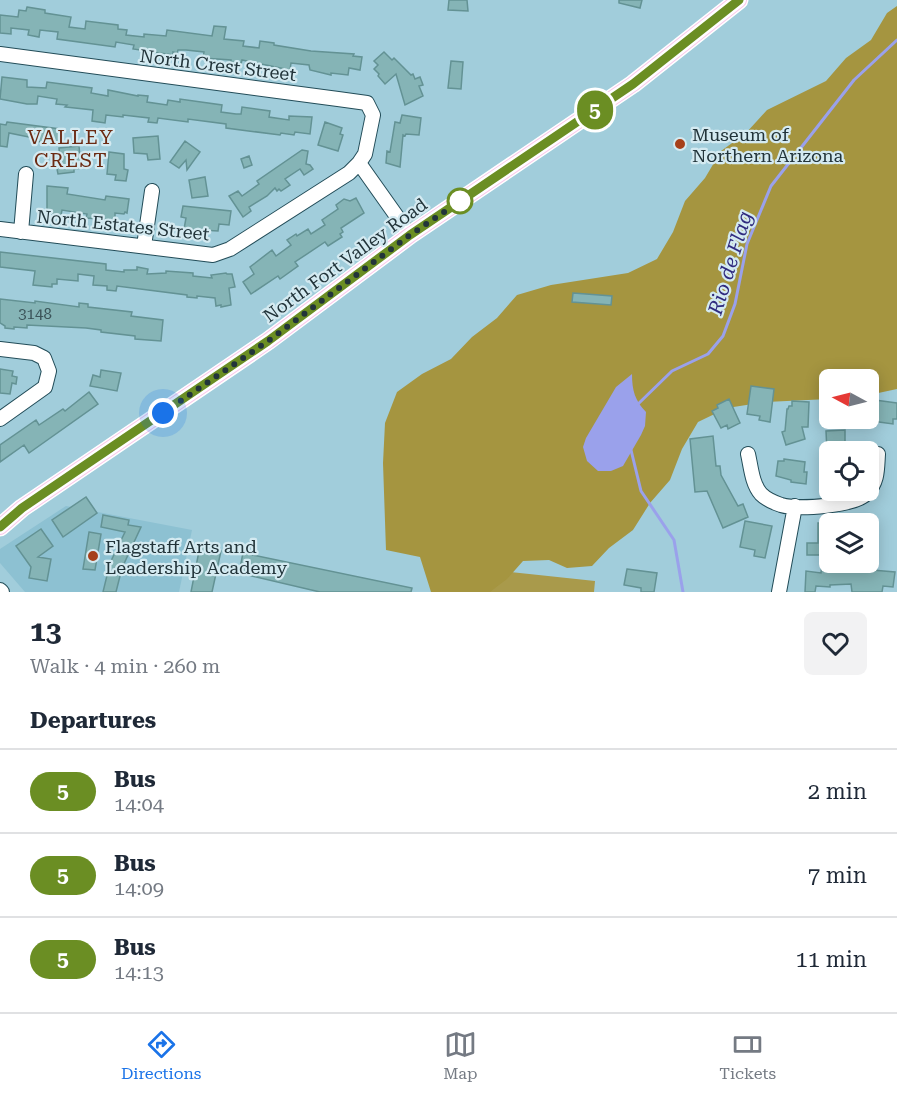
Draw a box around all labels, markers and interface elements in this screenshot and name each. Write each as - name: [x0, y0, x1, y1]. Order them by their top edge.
- street label: North Crest Street: [139, 45, 298, 85]
- line badge: 5: [576, 90, 614, 130]
- text: 5: [589, 98, 601, 122]
- place label: Museum of Northern Arizona: [692, 124, 844, 166]
- district label: VALLEY CREST: [28, 125, 114, 172]
- marker: Museum of Northern Arizona: [673, 137, 687, 151]
- unlabelled marker: [447, 188, 473, 214]
- street label: North Fort Valley Road: [259, 193, 431, 326]
- street label: North Estates Street: [36, 205, 211, 245]
- water label: Rio de Flag: [703, 208, 757, 319]
- house number: 3148: [18, 305, 52, 323]
- north arrow: [819, 369, 879, 429]
- map controls: [819, 369, 879, 573]
- your location: [148, 398, 178, 428]
- button: locate: [819, 441, 879, 501]
- button: layers: [819, 513, 879, 573]
- place label: Flagstaff Arts and Leadership Academy: [105, 536, 288, 578]
- marker: Flagstaff Arts and Leadership Academy: [86, 549, 100, 563]
- button: heart: [804, 612, 867, 675]
- text: 13: [30, 615, 61, 648]
- text: Walk · 4 min · 260 m: [30, 654, 220, 678]
- text: Departures: [30, 708, 156, 733]
- text: Bus: [114, 767, 156, 792]
- text: 5: [57, 779, 69, 803]
- text: 2 min: [808, 779, 867, 804]
- text: 14:04: [114, 792, 164, 816]
- text: Bus: [114, 851, 156, 876]
- text: 5: [57, 863, 69, 887]
- text: 7 min: [808, 863, 867, 888]
- text: 14:09: [114, 876, 164, 900]
- text: Bus: [114, 935, 156, 960]
- text: 5: [57, 947, 69, 971]
- text: 11 min: [796, 947, 867, 972]
- text: 14:13: [114, 960, 164, 984]
- tab: Directions: [121, 1028, 201, 1083]
- tab: Map: [443, 1028, 477, 1083]
- tab: Tickets: [719, 1028, 776, 1083]

